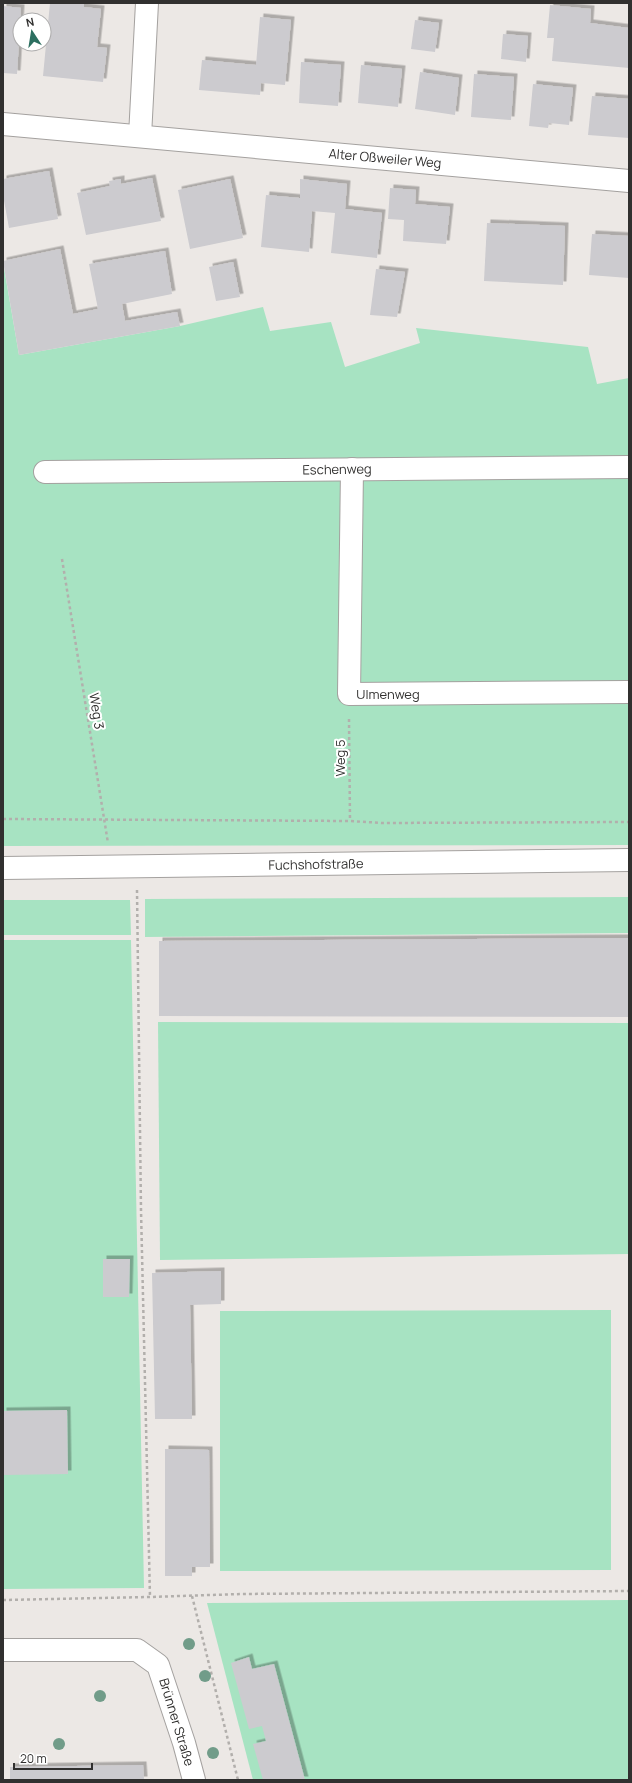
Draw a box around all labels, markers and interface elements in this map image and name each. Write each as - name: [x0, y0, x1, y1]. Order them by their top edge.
- north arrow: [12, 12, 52, 52]
- text: N: [24, 14, 35, 30]
- street label: Alter Oßweiler Weg: [328, 144, 442, 172]
- street label: Eschenweg: [302, 459, 372, 479]
- street label: Ulmenweg: [356, 685, 420, 703]
- street label: Weg 3: [85, 692, 109, 730]
- street label: Weg 5: [331, 740, 349, 776]
- street label: Fuchshofstraße: [268, 854, 364, 874]
- street label: Brünner Straße: [155, 1676, 199, 1768]
- scale bar: [14, 1745, 92, 1771]
- text: 20 m: [20, 1750, 47, 1767]

